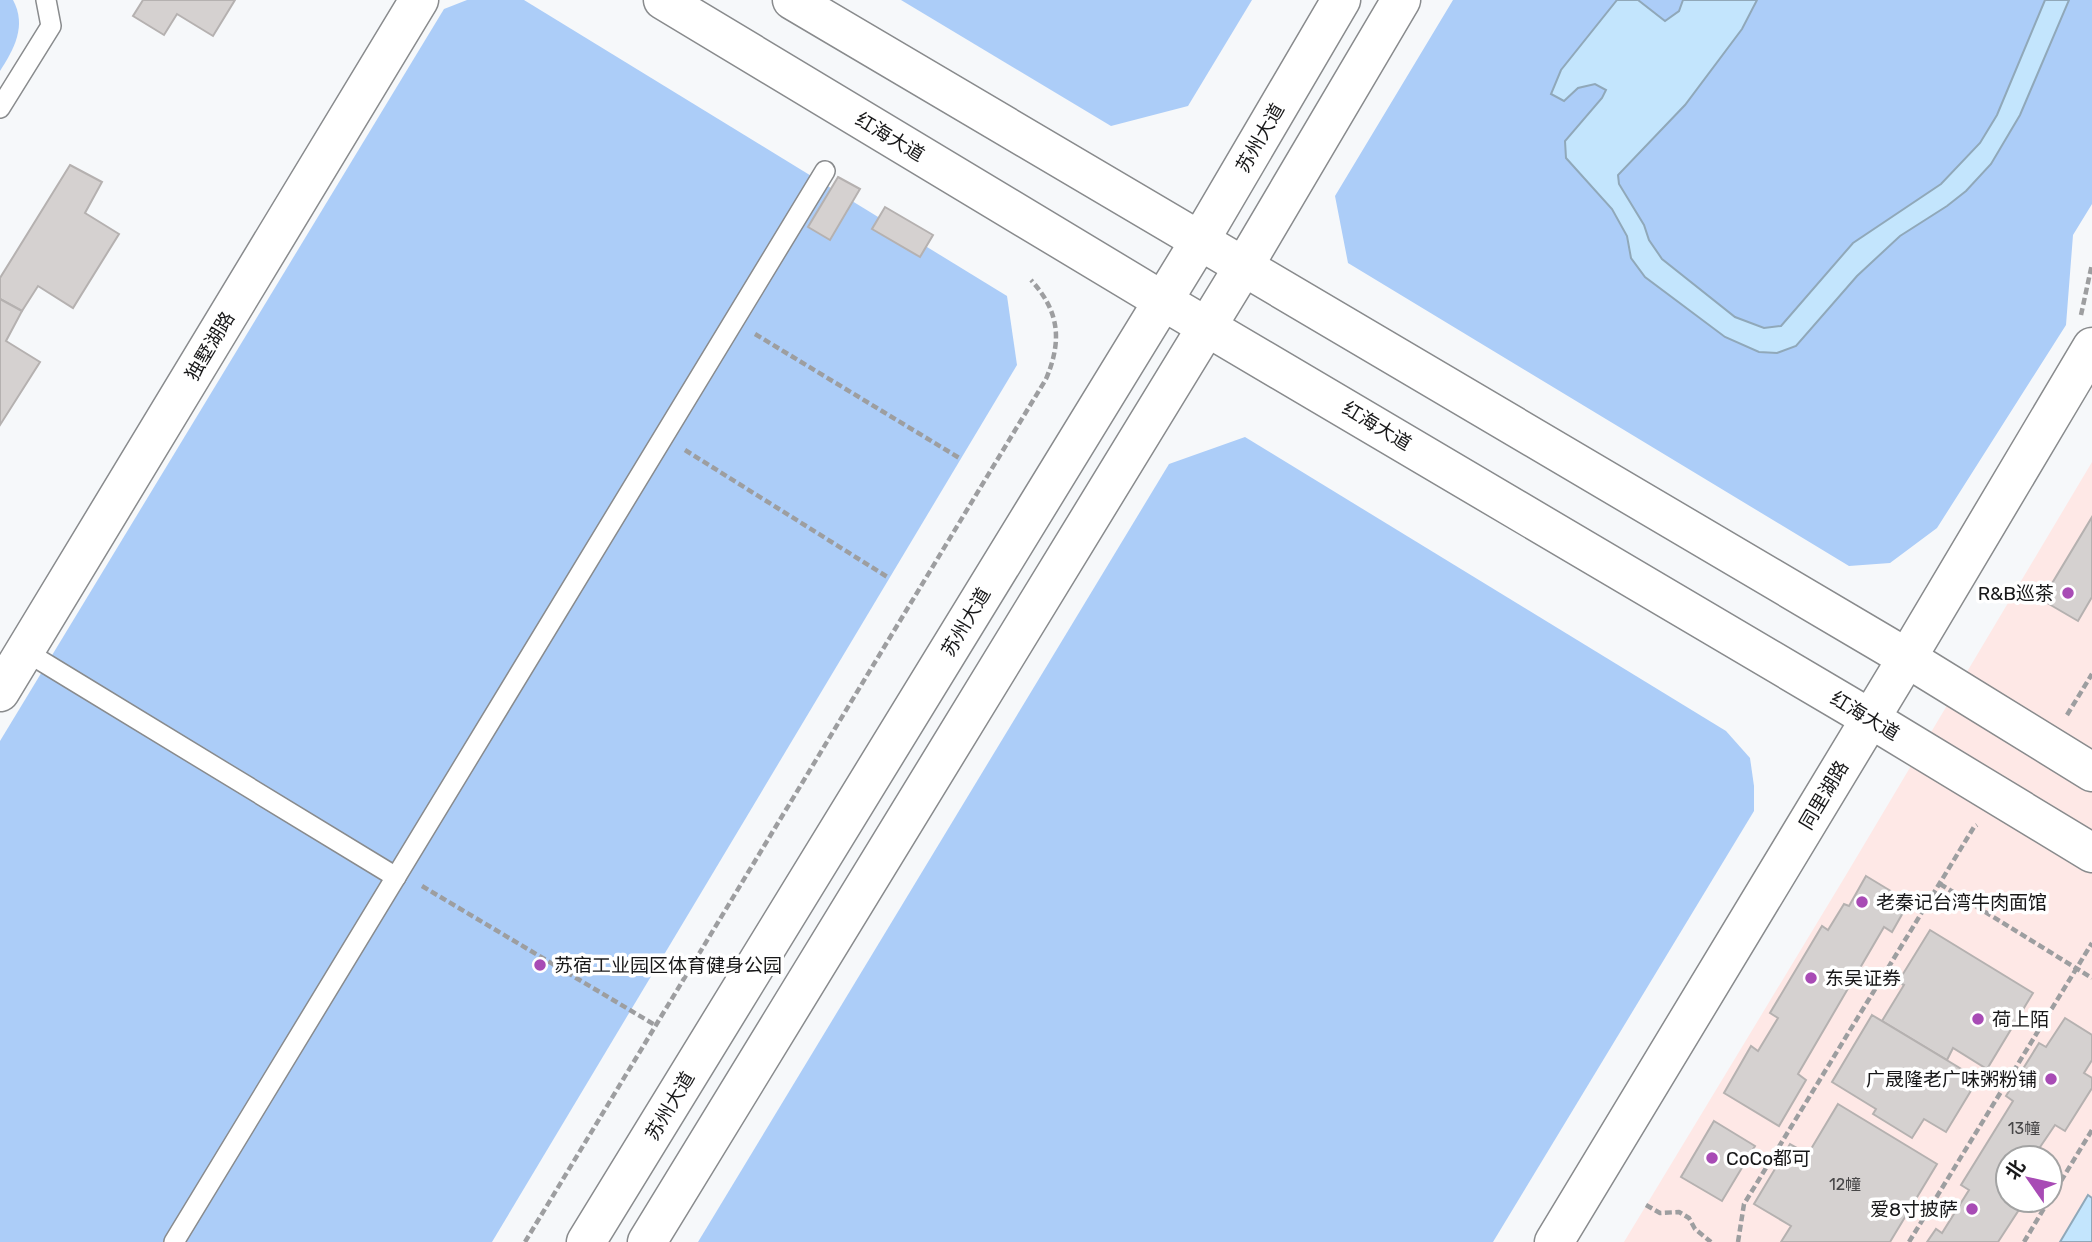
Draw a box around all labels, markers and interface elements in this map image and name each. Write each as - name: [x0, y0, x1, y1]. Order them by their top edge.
- street label: 苏州大道: [1231, 99, 1289, 177]
- street label: 红海大道: [851, 108, 929, 166]
- street label: 独墅湖路: [181, 307, 239, 385]
- street label: 红海大道: [1338, 397, 1416, 455]
- place label: R&B巡茶: [1978, 582, 2054, 605]
- street label: 苏州大道: [937, 583, 995, 661]
- marker: R&B巡茶: [2060, 585, 2076, 601]
- street label: 红海大道: [1826, 687, 1904, 745]
- street label: 同里湖路: [1795, 756, 1853, 834]
- place label: 老秦记台湾牛肉面馆: [1876, 891, 2047, 914]
- marker: 老秦记台湾牛肉面馆: [1854, 894, 1870, 910]
- place label: 苏宿工业园区体育健身公园: [554, 954, 782, 977]
- marker: 苏宿工业园区体育健身公园: [532, 957, 548, 973]
- place label: 东吴证券: [1825, 967, 1901, 990]
- marker: 东吴证券: [1803, 970, 1819, 986]
- place label: 荷上陌: [1992, 1008, 2049, 1031]
- marker: 荷上陌: [1970, 1011, 1986, 1027]
- street label: 苏州大道: [641, 1067, 699, 1145]
- place label: 广晟隆老广味粥粉铺: [1866, 1068, 2037, 1091]
- marker: 广晟隆老广味粥粉铺: [2043, 1071, 2059, 1087]
- house number: 13幢: [2008, 1119, 2040, 1138]
- north arrow: [1994, 1144, 2064, 1214]
- place label: CoCo都可: [1726, 1147, 1811, 1170]
- marker: CoCo都可: [1704, 1150, 1720, 1166]
- text: 北: [2000, 1155, 2030, 1184]
- house number: 12幢: [1829, 1175, 1861, 1194]
- place label: 爱8寸披萨: [1870, 1198, 1958, 1221]
- marker: 爱8寸披萨: [1964, 1201, 1980, 1217]

